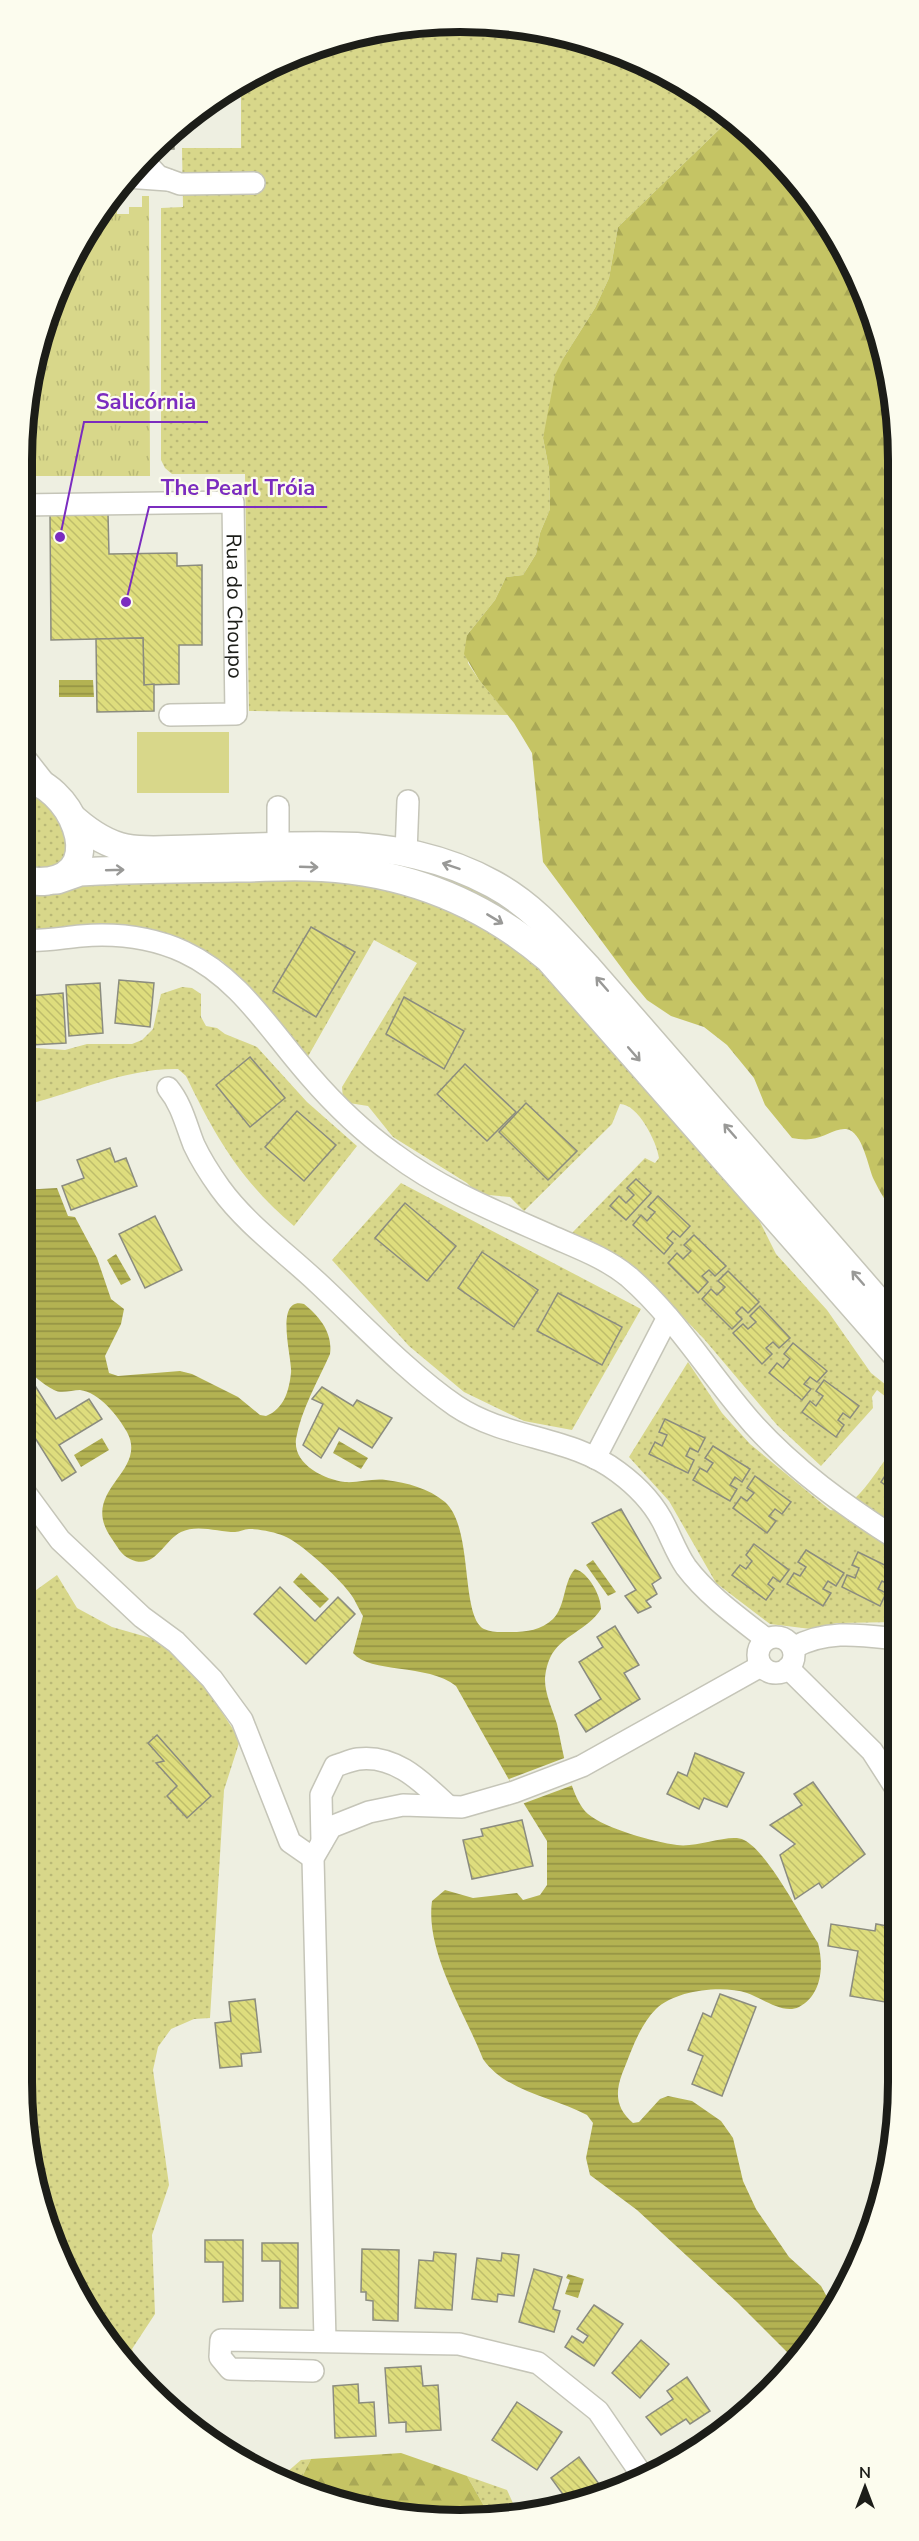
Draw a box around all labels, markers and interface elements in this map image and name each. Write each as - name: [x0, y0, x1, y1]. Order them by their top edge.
- callout: Salicórnia: [84, 382, 208, 422]
- text: Salicórnia: [96, 387, 196, 417]
- callout: The Pearl Tróia: [149, 467, 327, 507]
- text: The Pearl Tróia: [161, 473, 315, 503]
- street label: Rua do Choupo: [219, 533, 249, 679]
- one-way arrow: [442, 859, 461, 870]
- one-way arrow: [299, 862, 319, 873]
- one-way arrow: [104, 864, 124, 876]
- one-way arrow: [487, 912, 504, 925]
- one-way arrow: [595, 977, 609, 992]
- one-way arrow: [627, 1046, 641, 1061]
- one-way arrow: [723, 1124, 737, 1139]
- one-way arrow: [851, 1271, 865, 1286]
- north arrow: [835, 2457, 895, 2517]
- text: N: [859, 2462, 871, 2484]

